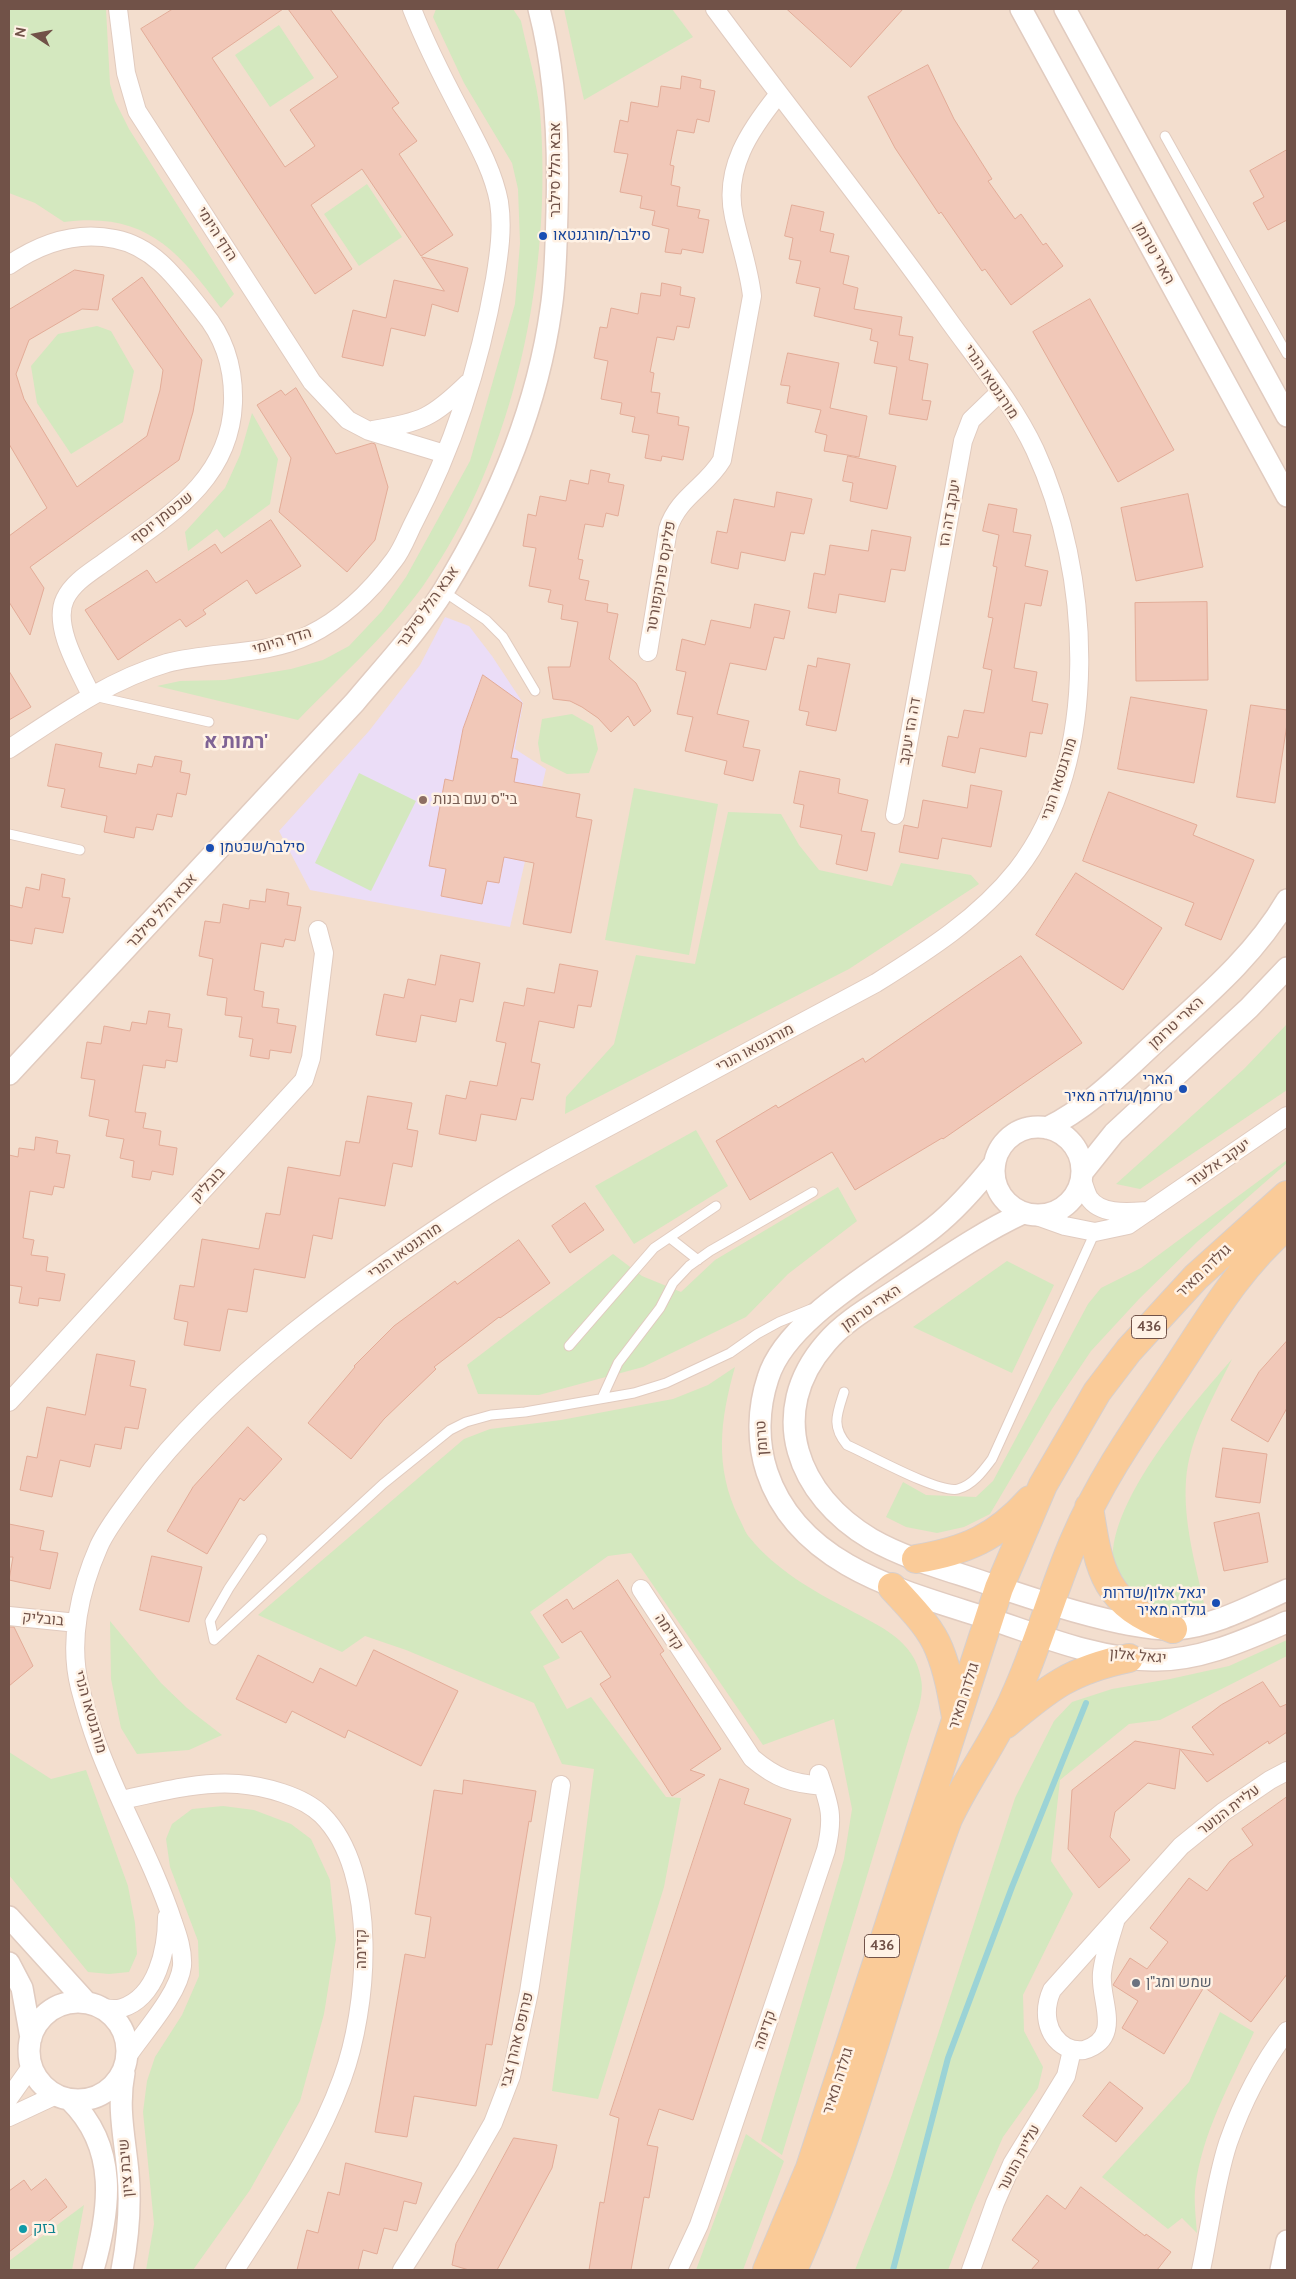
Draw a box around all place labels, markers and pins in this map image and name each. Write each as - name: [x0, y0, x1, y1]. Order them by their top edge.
- place label: סילבר/מורגנטאו: [553, 227, 651, 245]
- marker: סילבר/מורגנטאו: [537, 230, 549, 242]
- place label: בי"ס נעם בנות: [433, 791, 517, 809]
- marker: בי"ס נעם בנות: [417, 794, 429, 806]
- place label: סילבר/שכטמן: [220, 839, 305, 857]
- marker: סילבר/שכטמן: [204, 842, 216, 854]
- place label: הארי טרומן/גולדה מאיר: [1064, 1071, 1173, 1106]
- marker: הארי טרומן/גולדה מאיר: [1177, 1083, 1189, 1095]
- place label: יגאל אלון/שדרות גולדה מאיר: [1103, 1585, 1206, 1620]
- marker: יגאל אלון/שדרות גולדה מאיר: [1210, 1597, 1222, 1609]
- place label: שמש ומג"ן: [1146, 1974, 1212, 1992]
- marker: שמש ומג"ן: [1130, 1977, 1142, 1989]
- place label: בזק: [33, 2220, 56, 2238]
- marker: בזק: [17, 2223, 29, 2235]

